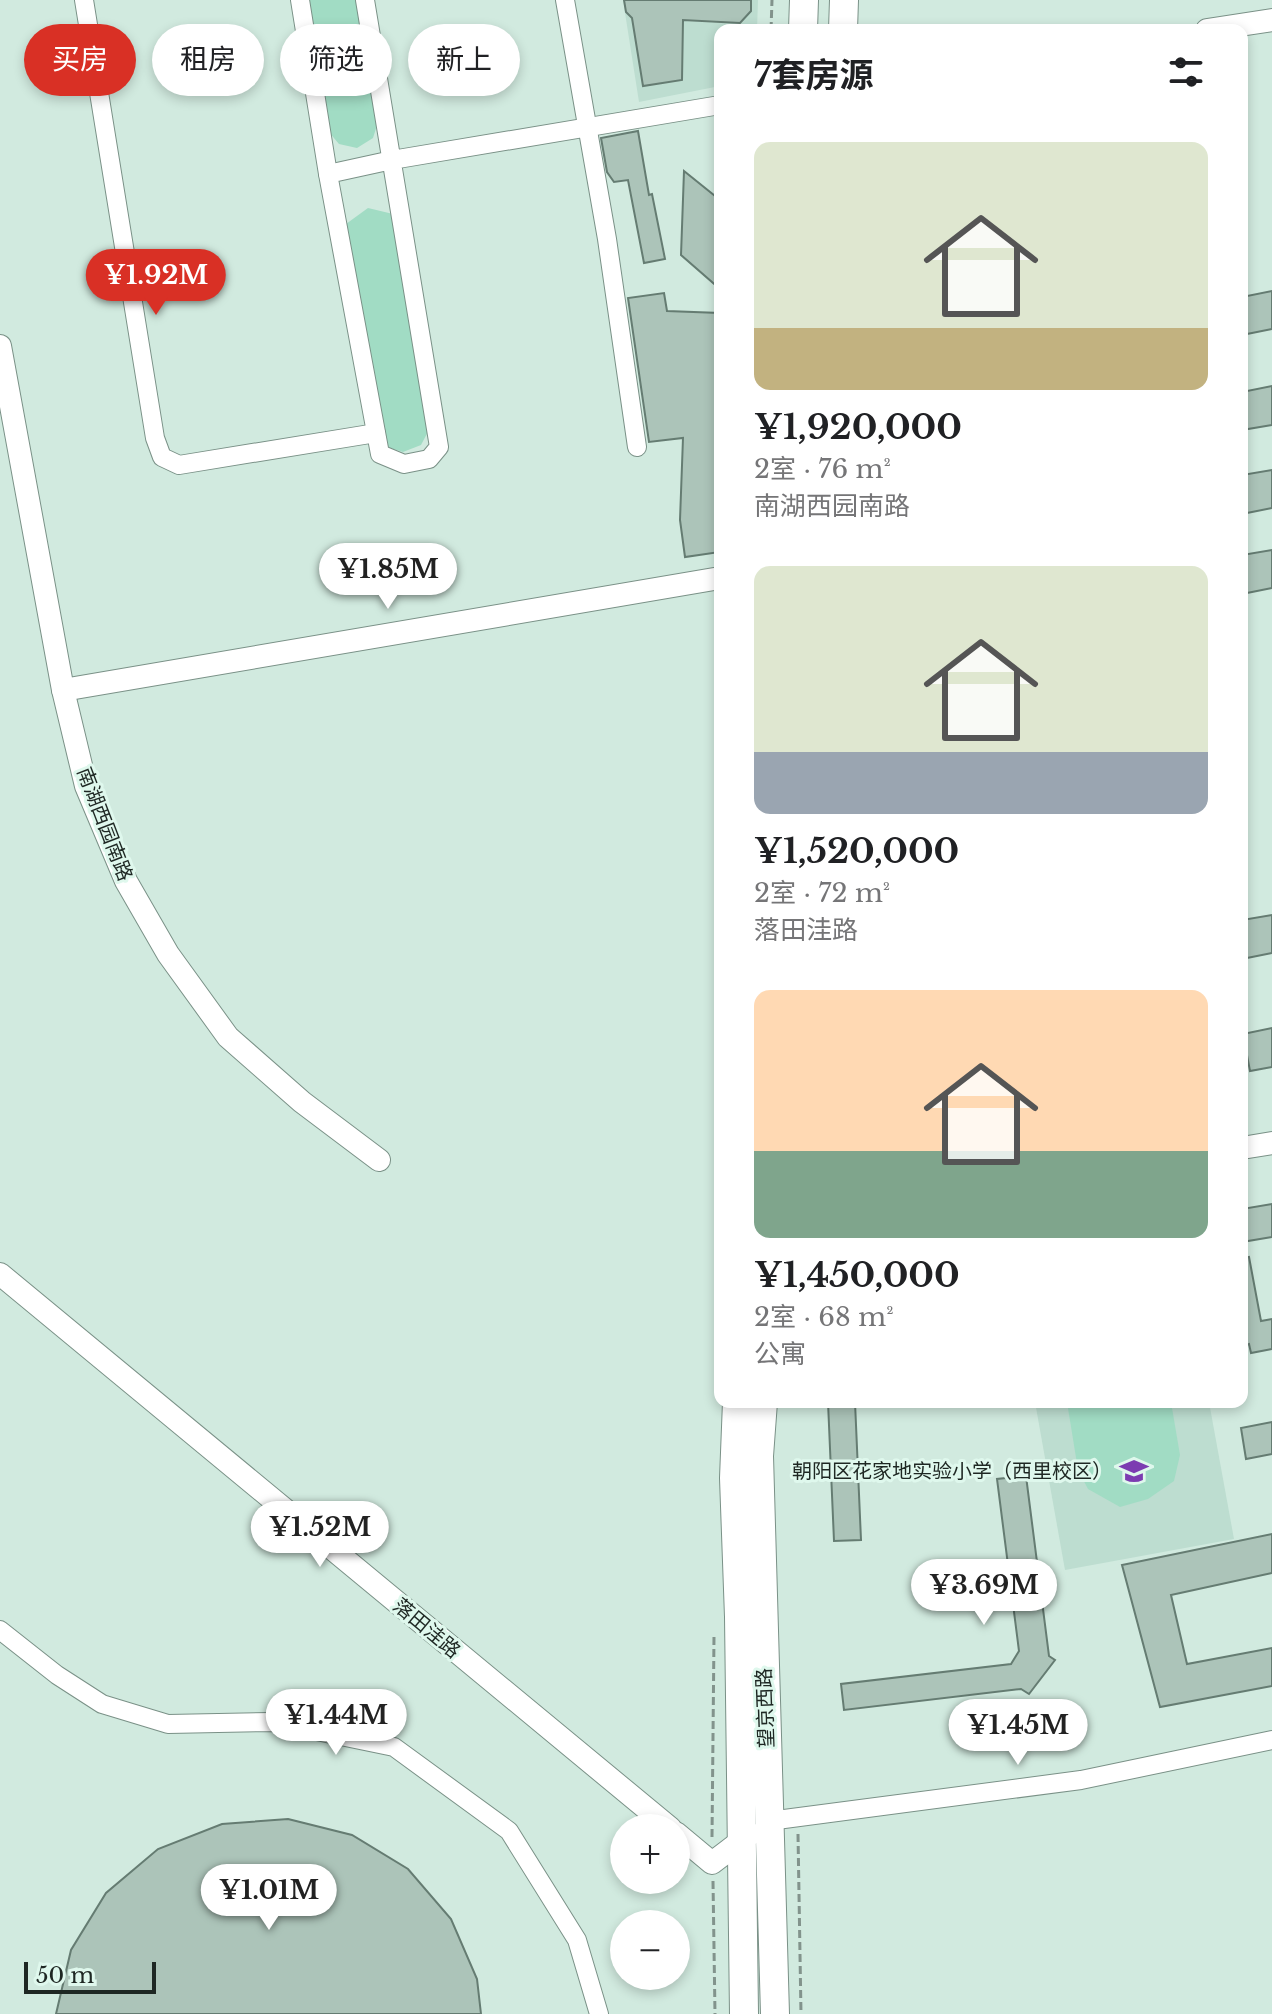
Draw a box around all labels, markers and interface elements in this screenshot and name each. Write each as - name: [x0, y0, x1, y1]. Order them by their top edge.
- chip: 买房: [24, 24, 136, 96]
- chip: 租房: [152, 24, 264, 96]
- chip: 筛选: [280, 24, 392, 96]
- chip: 新上: [408, 24, 520, 96]
- icon: filters: [1164, 50, 1208, 94]
- text: 7套房源: [754, 54, 874, 96]
- icon: home: [909, 194, 1053, 338]
- pin: ¥1.92M: [91, 249, 221, 317]
- text: ¥1.92M: [104, 259, 208, 291]
- text: ¥1,920,000: [754, 406, 962, 448]
- text: 2室 · 76 m²: [754, 453, 891, 485]
- text: 南湖西园南路: [754, 490, 910, 522]
- pin: ¥1.85M: [323, 543, 453, 611]
- text: ¥1.85M: [337, 553, 439, 585]
- icon: home: [909, 618, 1053, 762]
- street label: 南湖西园南路: [72, 764, 138, 884]
- text: ¥1,520,000: [754, 830, 959, 872]
- text: 2室 · 72 m²: [754, 877, 890, 909]
- text: 落田洼路: [754, 914, 858, 946]
- icon: home: [909, 1042, 1053, 1186]
- text: ¥1,450,000: [754, 1254, 960, 1296]
- text: 2室 · 68 m²: [754, 1301, 894, 1333]
- text: 公寓: [754, 1338, 806, 1370]
- school or university icon: 朝阳区花家地实验小学（西里校区）: [1119, 1456, 1149, 1486]
- place label: 朝阳区花家地实验小学（西里校区）: [792, 1459, 1112, 1483]
- pin: ¥1.52M: [255, 1501, 385, 1569]
- text: ¥1.52M: [269, 1511, 371, 1543]
- pin: ¥3.69M: [919, 1559, 1049, 1627]
- text: ¥3.69M: [929, 1569, 1039, 1601]
- street label: 落田洼路: [389, 1593, 465, 1663]
- street label: 望京西路: [752, 1668, 778, 1748]
- pin: ¥1.44M: [271, 1689, 401, 1757]
- text: ¥1.44M: [284, 1699, 388, 1731]
- pin: ¥1.45M: [953, 1699, 1083, 1767]
- text: ¥1.45M: [967, 1709, 1069, 1741]
- map controls: [610, 1814, 690, 1990]
- button: +: [610, 1814, 690, 1894]
- pin: ¥1.01M: [204, 1864, 334, 1932]
- text: ¥1.01M: [219, 1874, 319, 1906]
- button: −: [610, 1910, 690, 1990]
- scale bar: [24, 1958, 156, 1994]
- text: 50 m: [36, 1962, 94, 1989]

